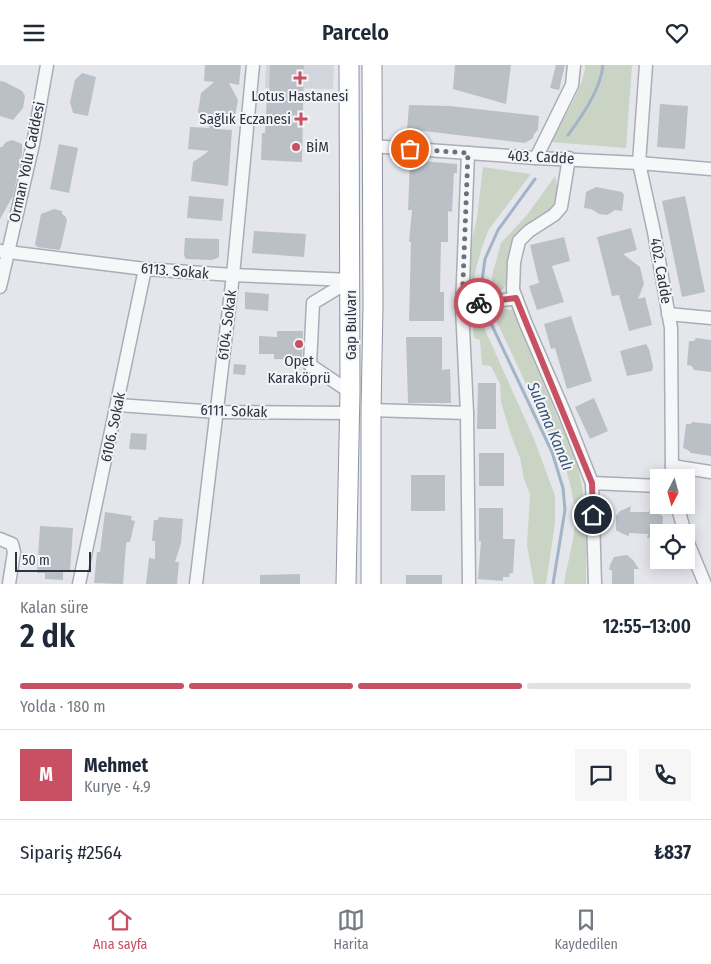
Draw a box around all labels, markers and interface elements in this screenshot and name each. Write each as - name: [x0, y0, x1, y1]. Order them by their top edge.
- icon: menu: [20, 19, 48, 47]
- text: Parcelo: [322, 19, 389, 46]
- icon: heart: [663, 19, 691, 47]
- marker: Lotus Hastanesi: [293, 71, 307, 85]
- place label: Lotus Hastanesi: [251, 87, 349, 105]
- street label: Orman Yolu Caddesi: [5, 100, 49, 224]
- place label: Sağlık Eczanesi: [199, 110, 291, 128]
- marker: Sağlık Eczanesi: [295, 113, 307, 125]
- pin: [389, 128, 431, 170]
- icon: bag: [396, 135, 424, 163]
- place label: BİM: [306, 138, 329, 156]
- marker: BİM: [290, 141, 302, 153]
- street label: 403. Cadde: [507, 146, 575, 168]
- street label: 402. Cadde: [646, 237, 676, 305]
- street label: 6113. Sokak: [140, 259, 210, 283]
- courier: [454, 278, 504, 328]
- street label: 6104. Sokak: [214, 289, 240, 361]
- icon: bike: [465, 289, 493, 317]
- street label: Gap Bulvarı: [342, 290, 360, 360]
- marker: Opet Karaköprü: [293, 338, 305, 350]
- place label: Opet Karaköprü: [267, 352, 331, 387]
- water label: Sulama Kanalı: [523, 378, 578, 473]
- street label: 6106. Sokak: [97, 390, 129, 464]
- street label: 6111. Sokak: [200, 401, 268, 421]
- north arrow: [650, 469, 695, 514]
- map controls: [650, 469, 695, 569]
- pin: [572, 494, 614, 536]
- icon: home: [579, 501, 607, 529]
- button: locate: [650, 524, 695, 569]
- scale bar: [15, 549, 91, 572]
- text: 50 m: [22, 552, 50, 569]
- text: Kalan süre: [20, 598, 88, 617]
- text: 12:55–13:00: [602, 615, 691, 638]
- text: 2 dk: [20, 617, 75, 655]
- text: Yolda · 180 m: [20, 697, 106, 716]
- button: chat: [575, 749, 627, 801]
- button: phone: [639, 749, 691, 801]
- text: Mehmet: [84, 754, 148, 777]
- text: M: [39, 763, 53, 786]
- text: Kurye · 4.9: [84, 777, 151, 796]
- text: Sipariş #2564: [20, 841, 122, 864]
- text: ₺837: [654, 841, 691, 864]
- tab: Ana sayfa: [93, 906, 148, 953]
- tab: Harita: [333, 906, 369, 953]
- tab: Kaydedilen: [554, 906, 618, 953]

